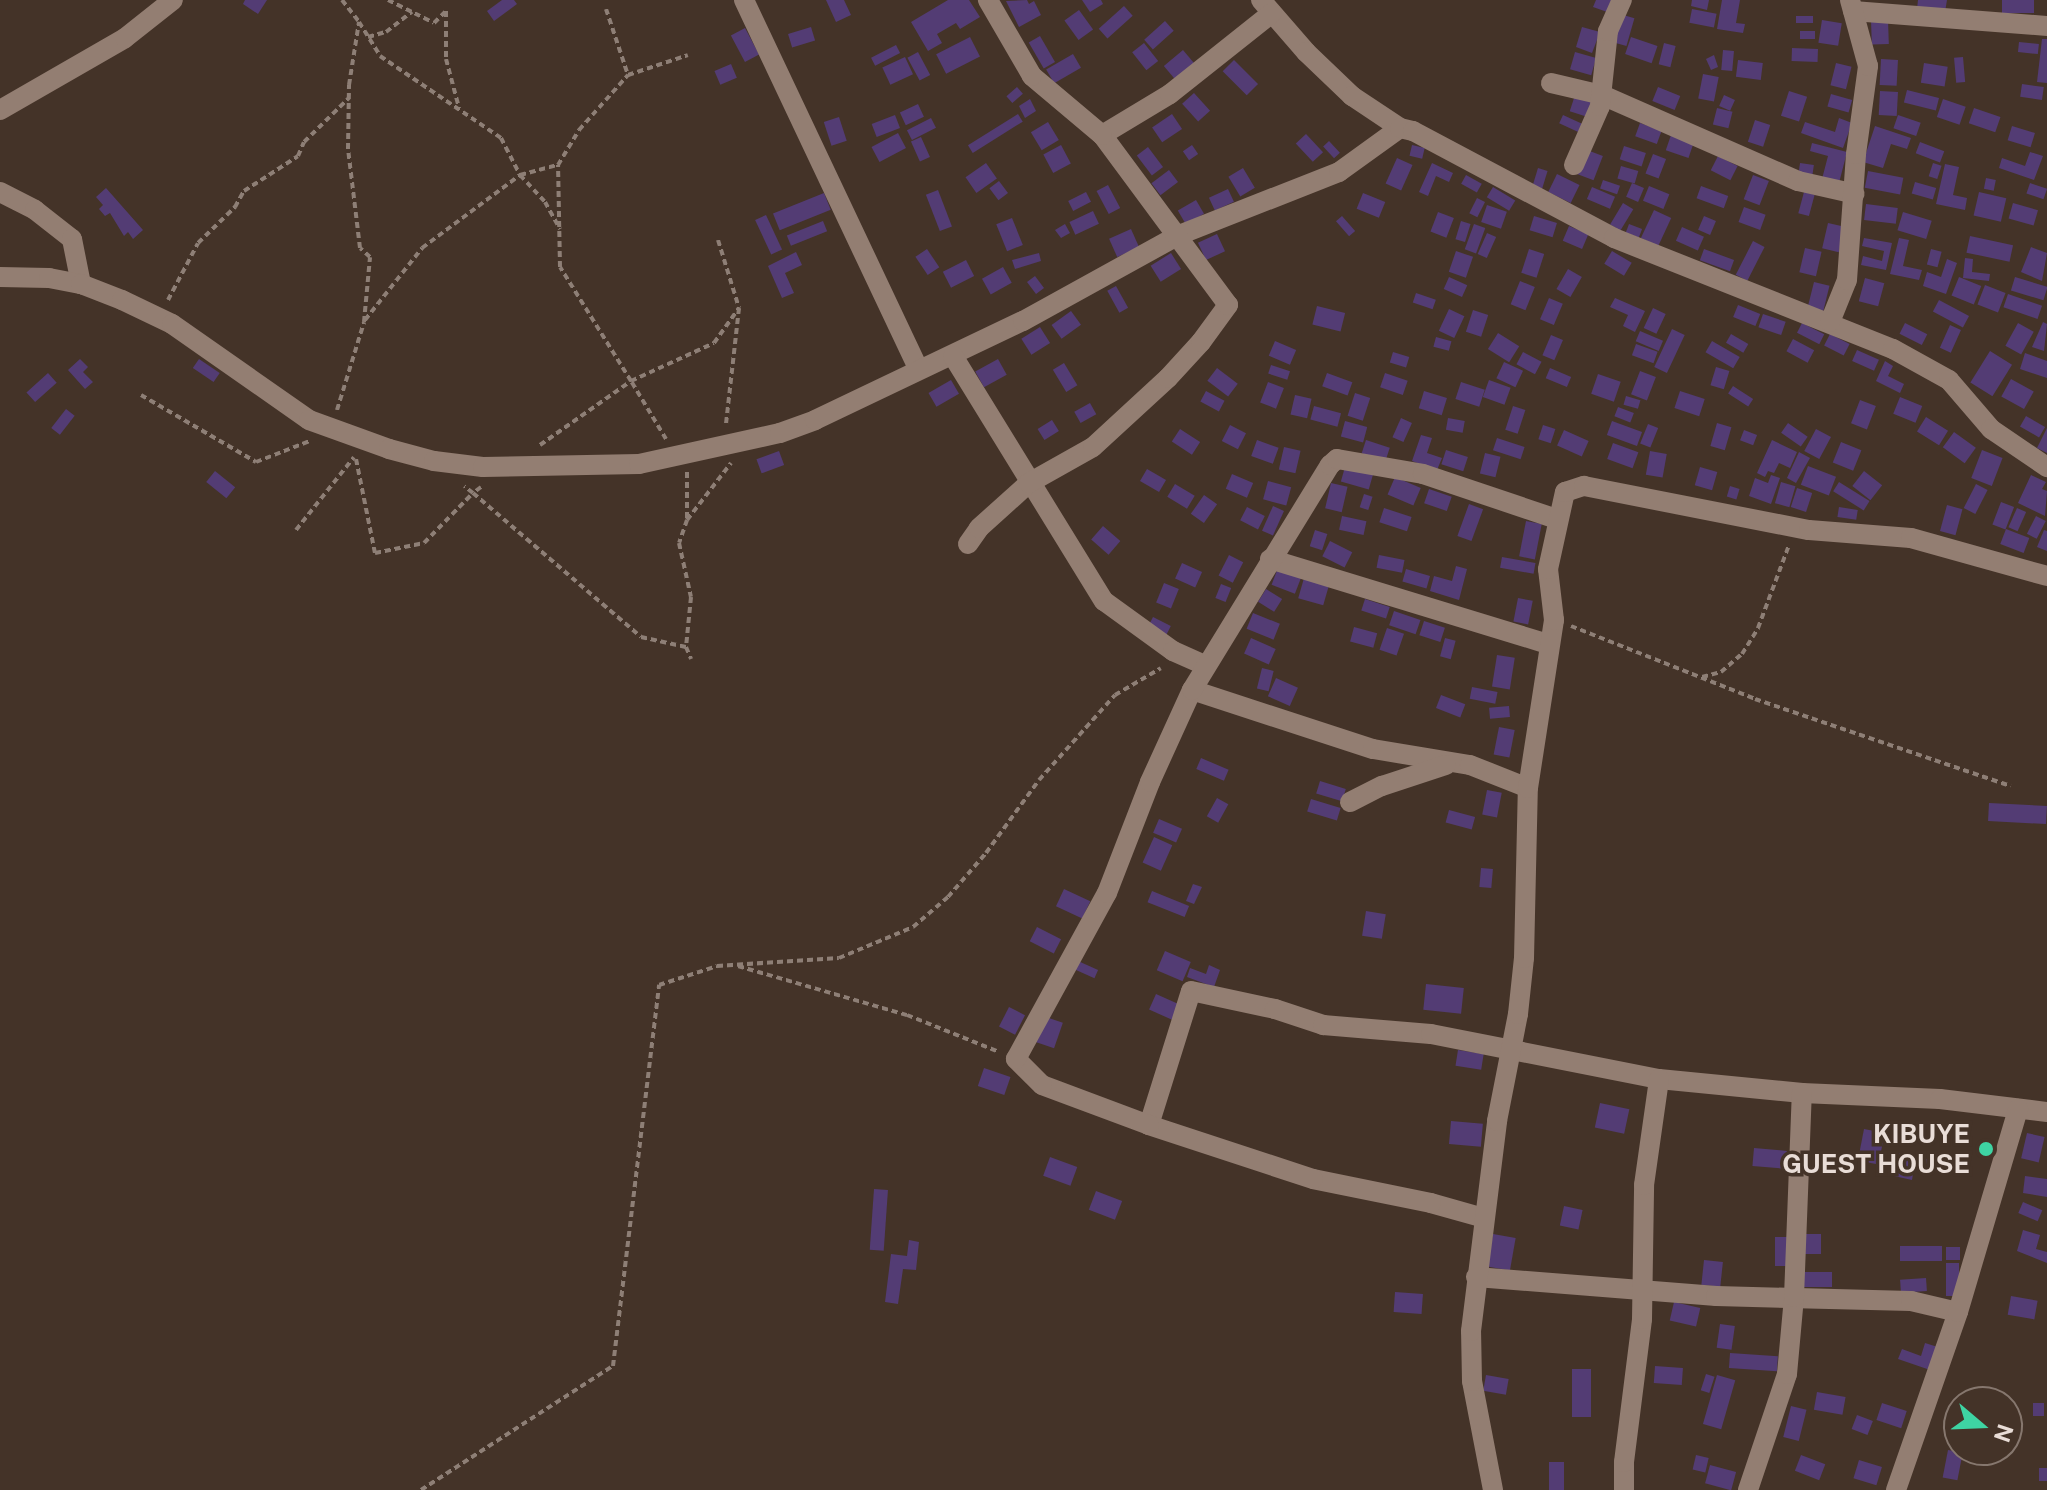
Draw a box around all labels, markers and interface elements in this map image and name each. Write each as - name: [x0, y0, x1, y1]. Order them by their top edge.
- place label: KIBUYE GUEST HOUSE: [1782, 1118, 1970, 1180]
- marker: KIBUYE GUEST HOUSE: [1977, 1140, 1995, 1158]
- north arrow: [1943, 1386, 2023, 1466]
- text: N: [1989, 1421, 2019, 1446]

